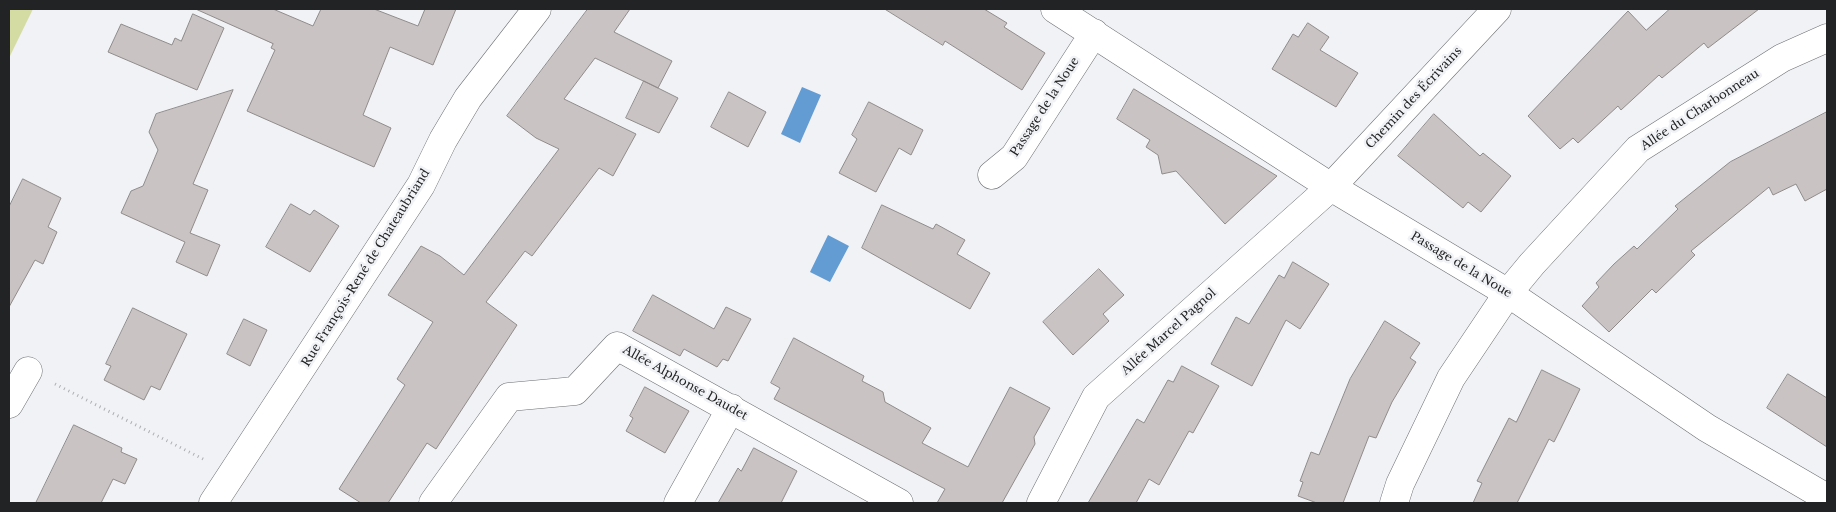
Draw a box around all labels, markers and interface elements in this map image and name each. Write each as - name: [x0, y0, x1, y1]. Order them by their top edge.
- street label: Chemin des Écrivains: [1363, 44, 1465, 152]
- street label: Passage de la Noue: [1008, 55, 1082, 159]
- street label: Allée du Charbonneau: [1638, 66, 1762, 154]
- street label: Rue François-René de Chateaubriand: [299, 167, 433, 369]
- street label: Passage de la Noue: [1408, 229, 1514, 301]
- street label: Allée Marcel Pagnol: [1119, 286, 1219, 378]
- street label: Allée Alphonse Daudet: [620, 343, 750, 423]

